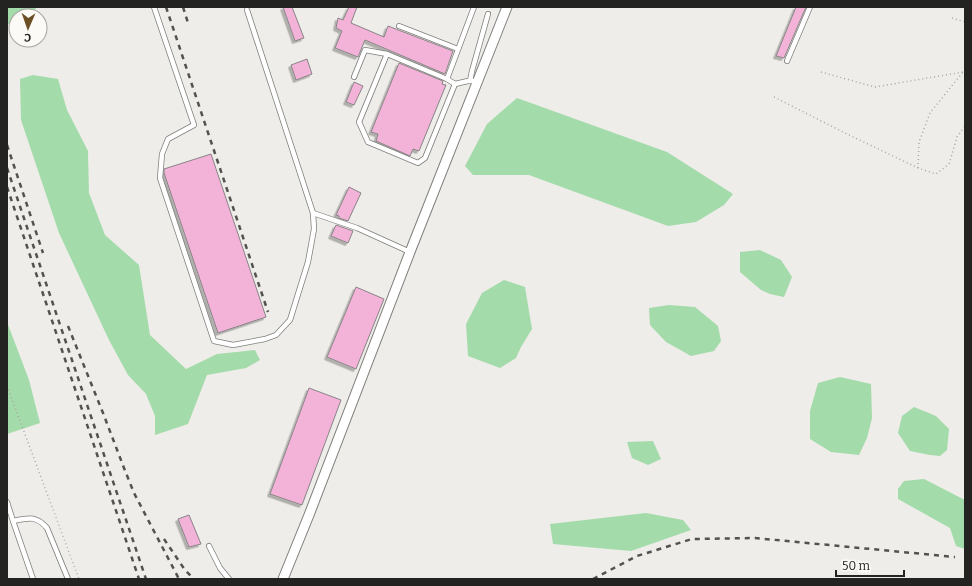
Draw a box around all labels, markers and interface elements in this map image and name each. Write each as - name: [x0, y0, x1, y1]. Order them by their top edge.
- north arrow: [8, 8, 48, 48]
- text: С: [24, 31, 31, 44]
- scale bar: [836, 552, 904, 578]
- text: 50 m: [842, 559, 871, 573]

